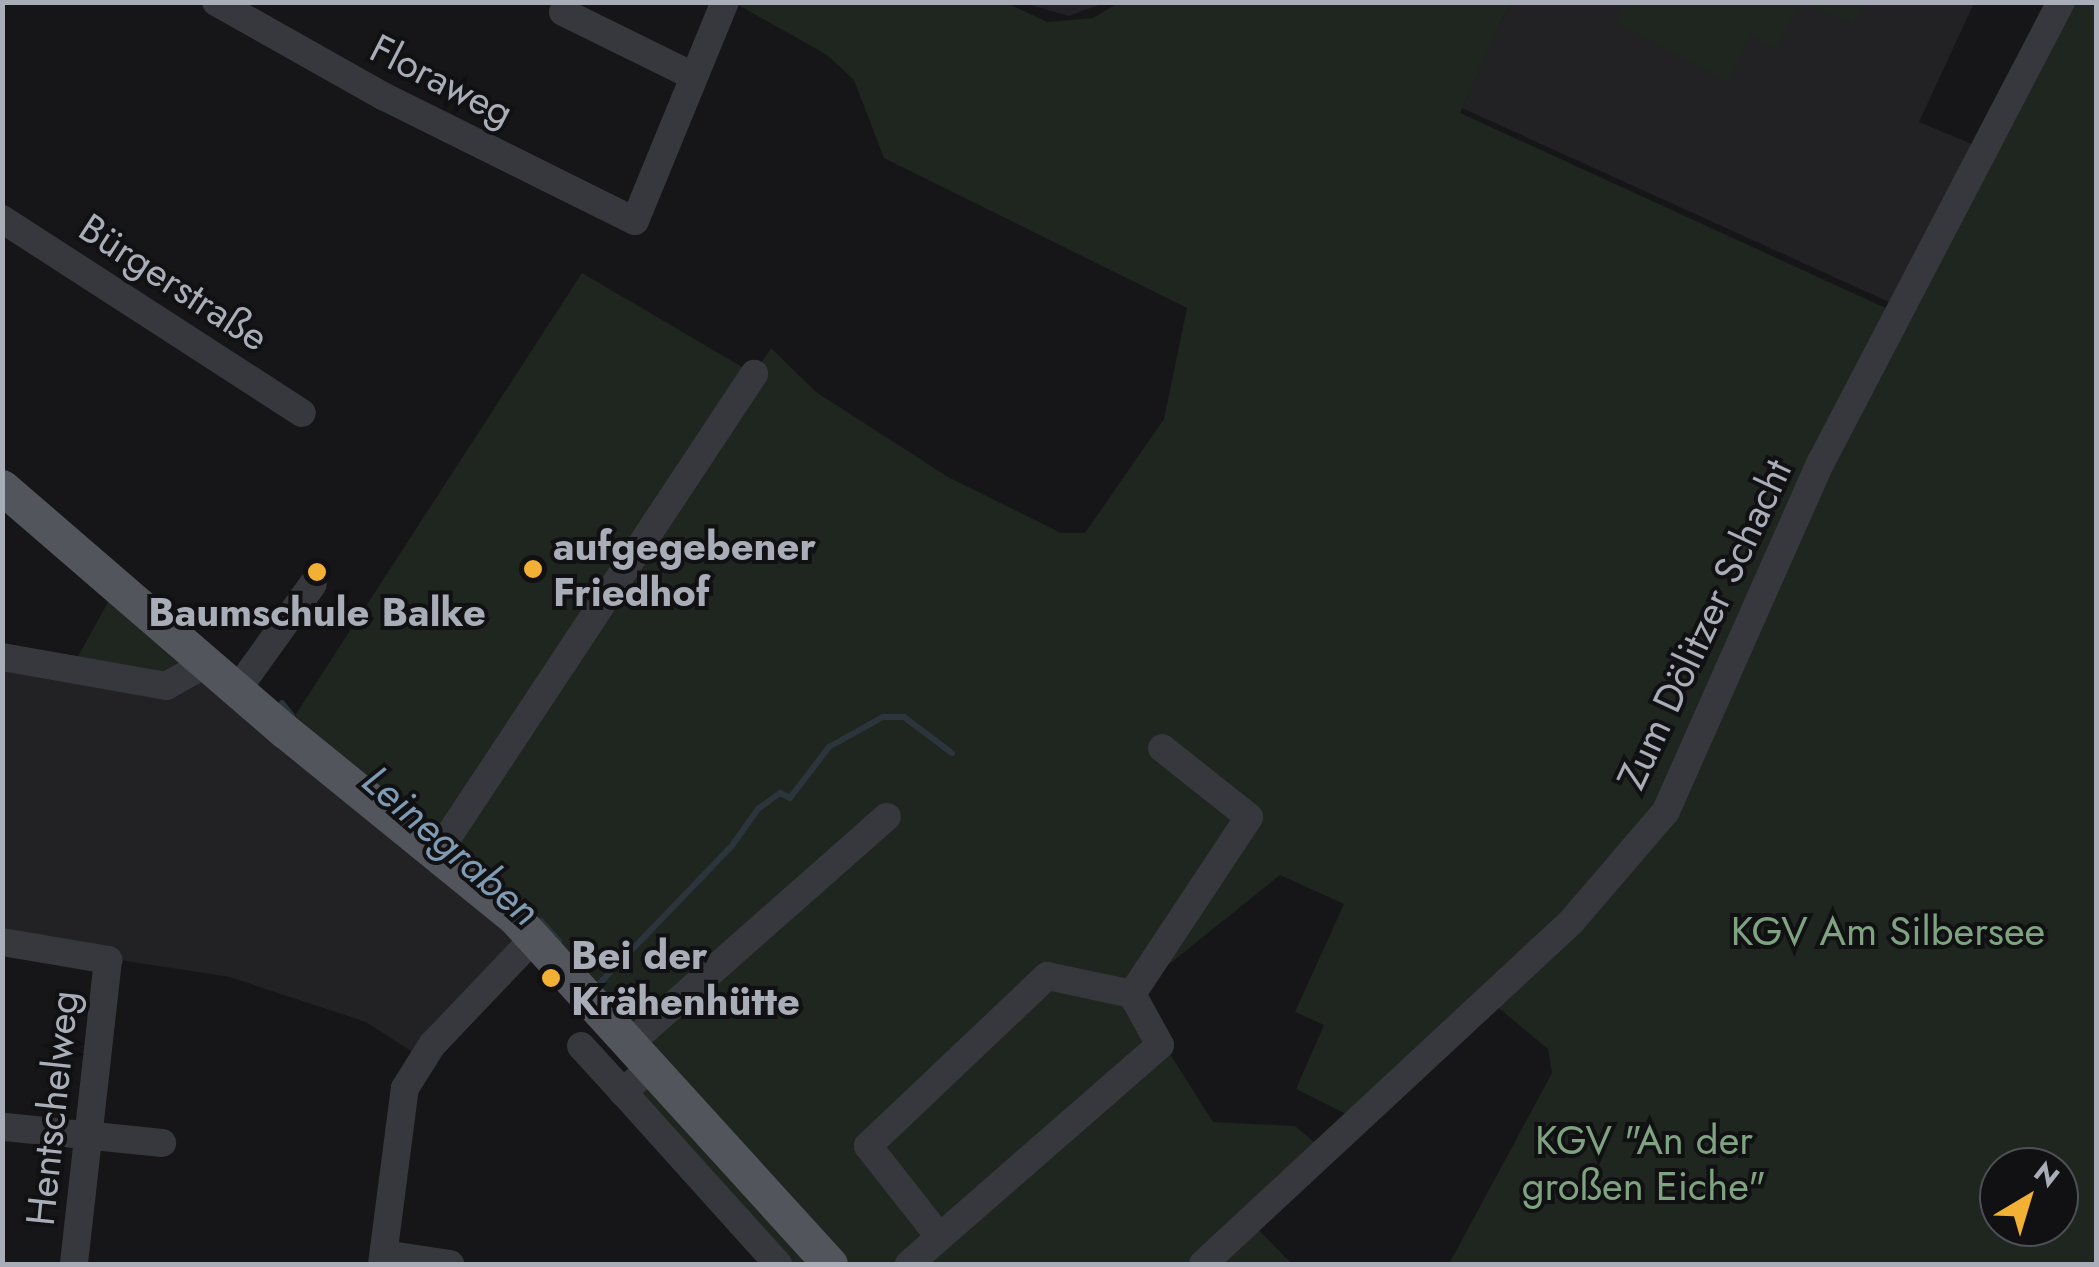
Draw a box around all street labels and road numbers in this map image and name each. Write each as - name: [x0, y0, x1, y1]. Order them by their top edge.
- street label: Floraweg: [363, 24, 521, 136]
- street label: Bürgerstraße: [71, 203, 277, 361]
- street label: Zum Dölitzer Schacht: [1607, 452, 1801, 796]
- street label: Hentschelweg: [16, 988, 88, 1228]

